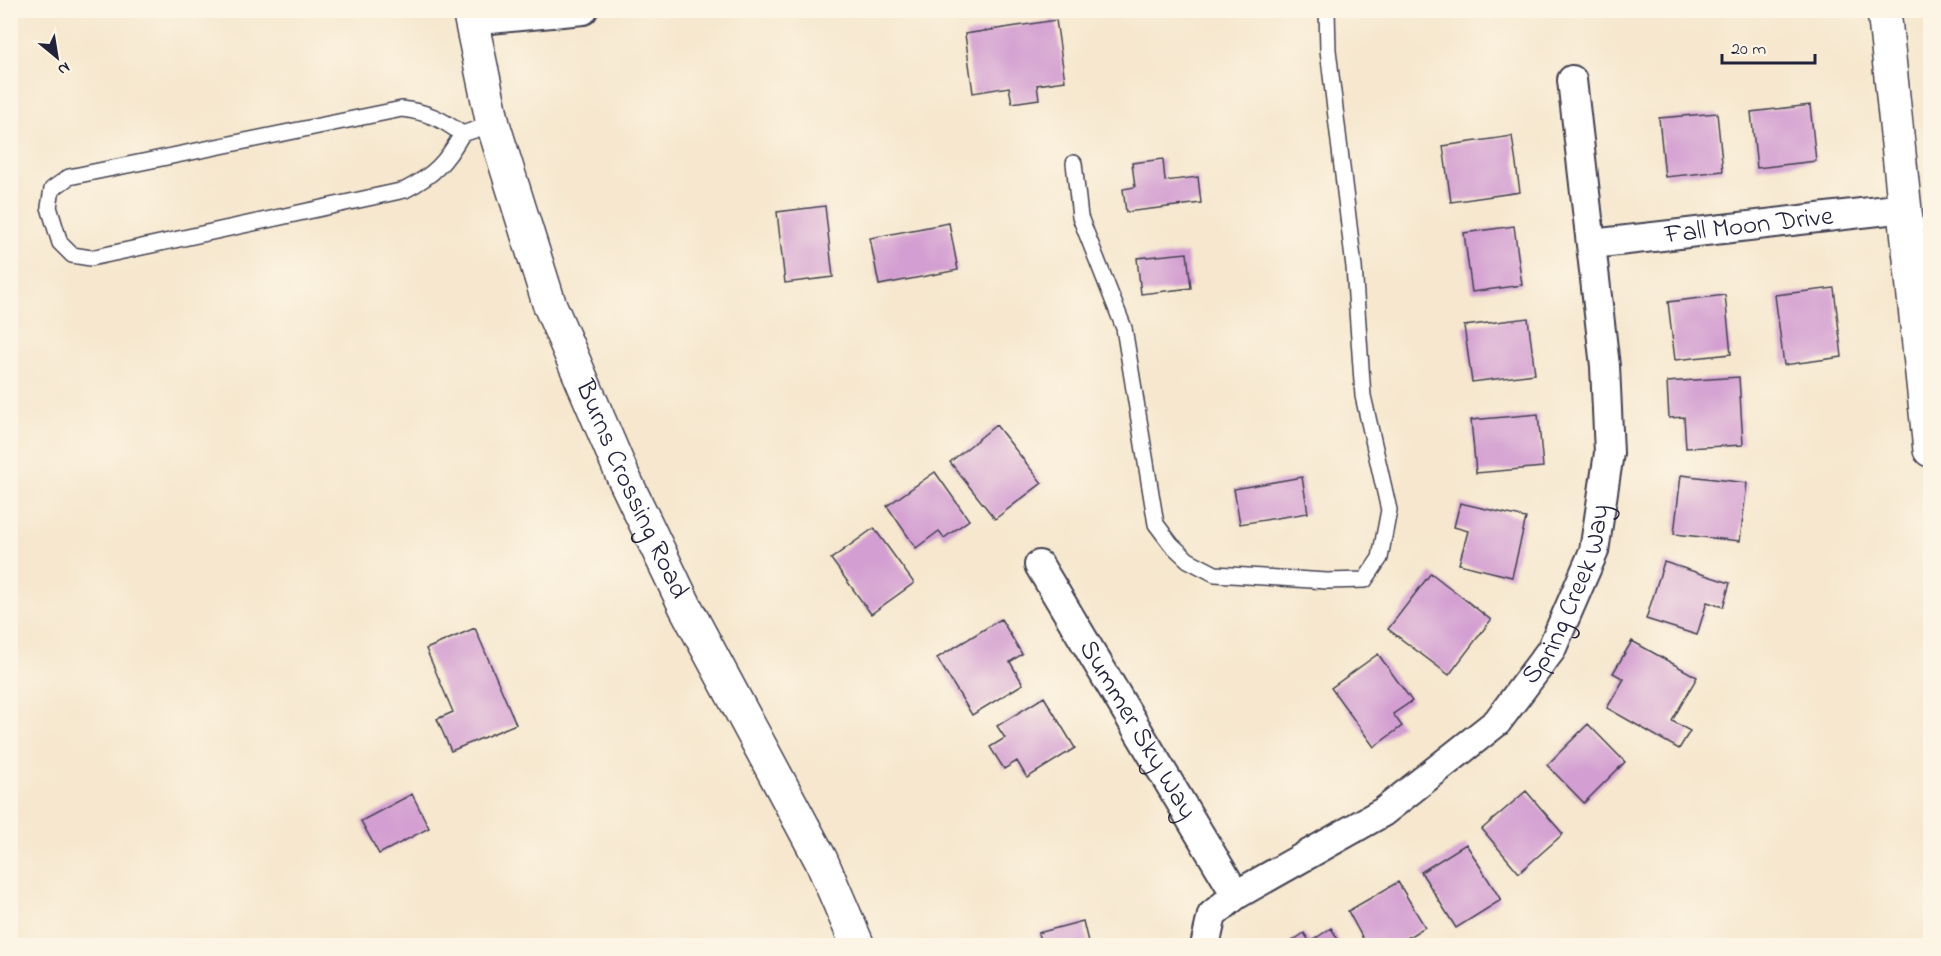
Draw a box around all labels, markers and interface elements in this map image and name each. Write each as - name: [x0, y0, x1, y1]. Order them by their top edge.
- north arrow: [27, 27, 87, 87]
- scale bar: [1722, 27, 1815, 65]
- text: 20 m: [1731, 37, 1766, 63]
- text: N: [53, 55, 74, 81]
- street label: Fall Moon Drive: [1662, 197, 1836, 255]
- street label: Burns Crossing Road: [564, 373, 698, 605]
- street label: Spring Creek Way: [1512, 502, 1620, 693]
- street label: Summer Sky Way: [1069, 633, 1206, 827]

